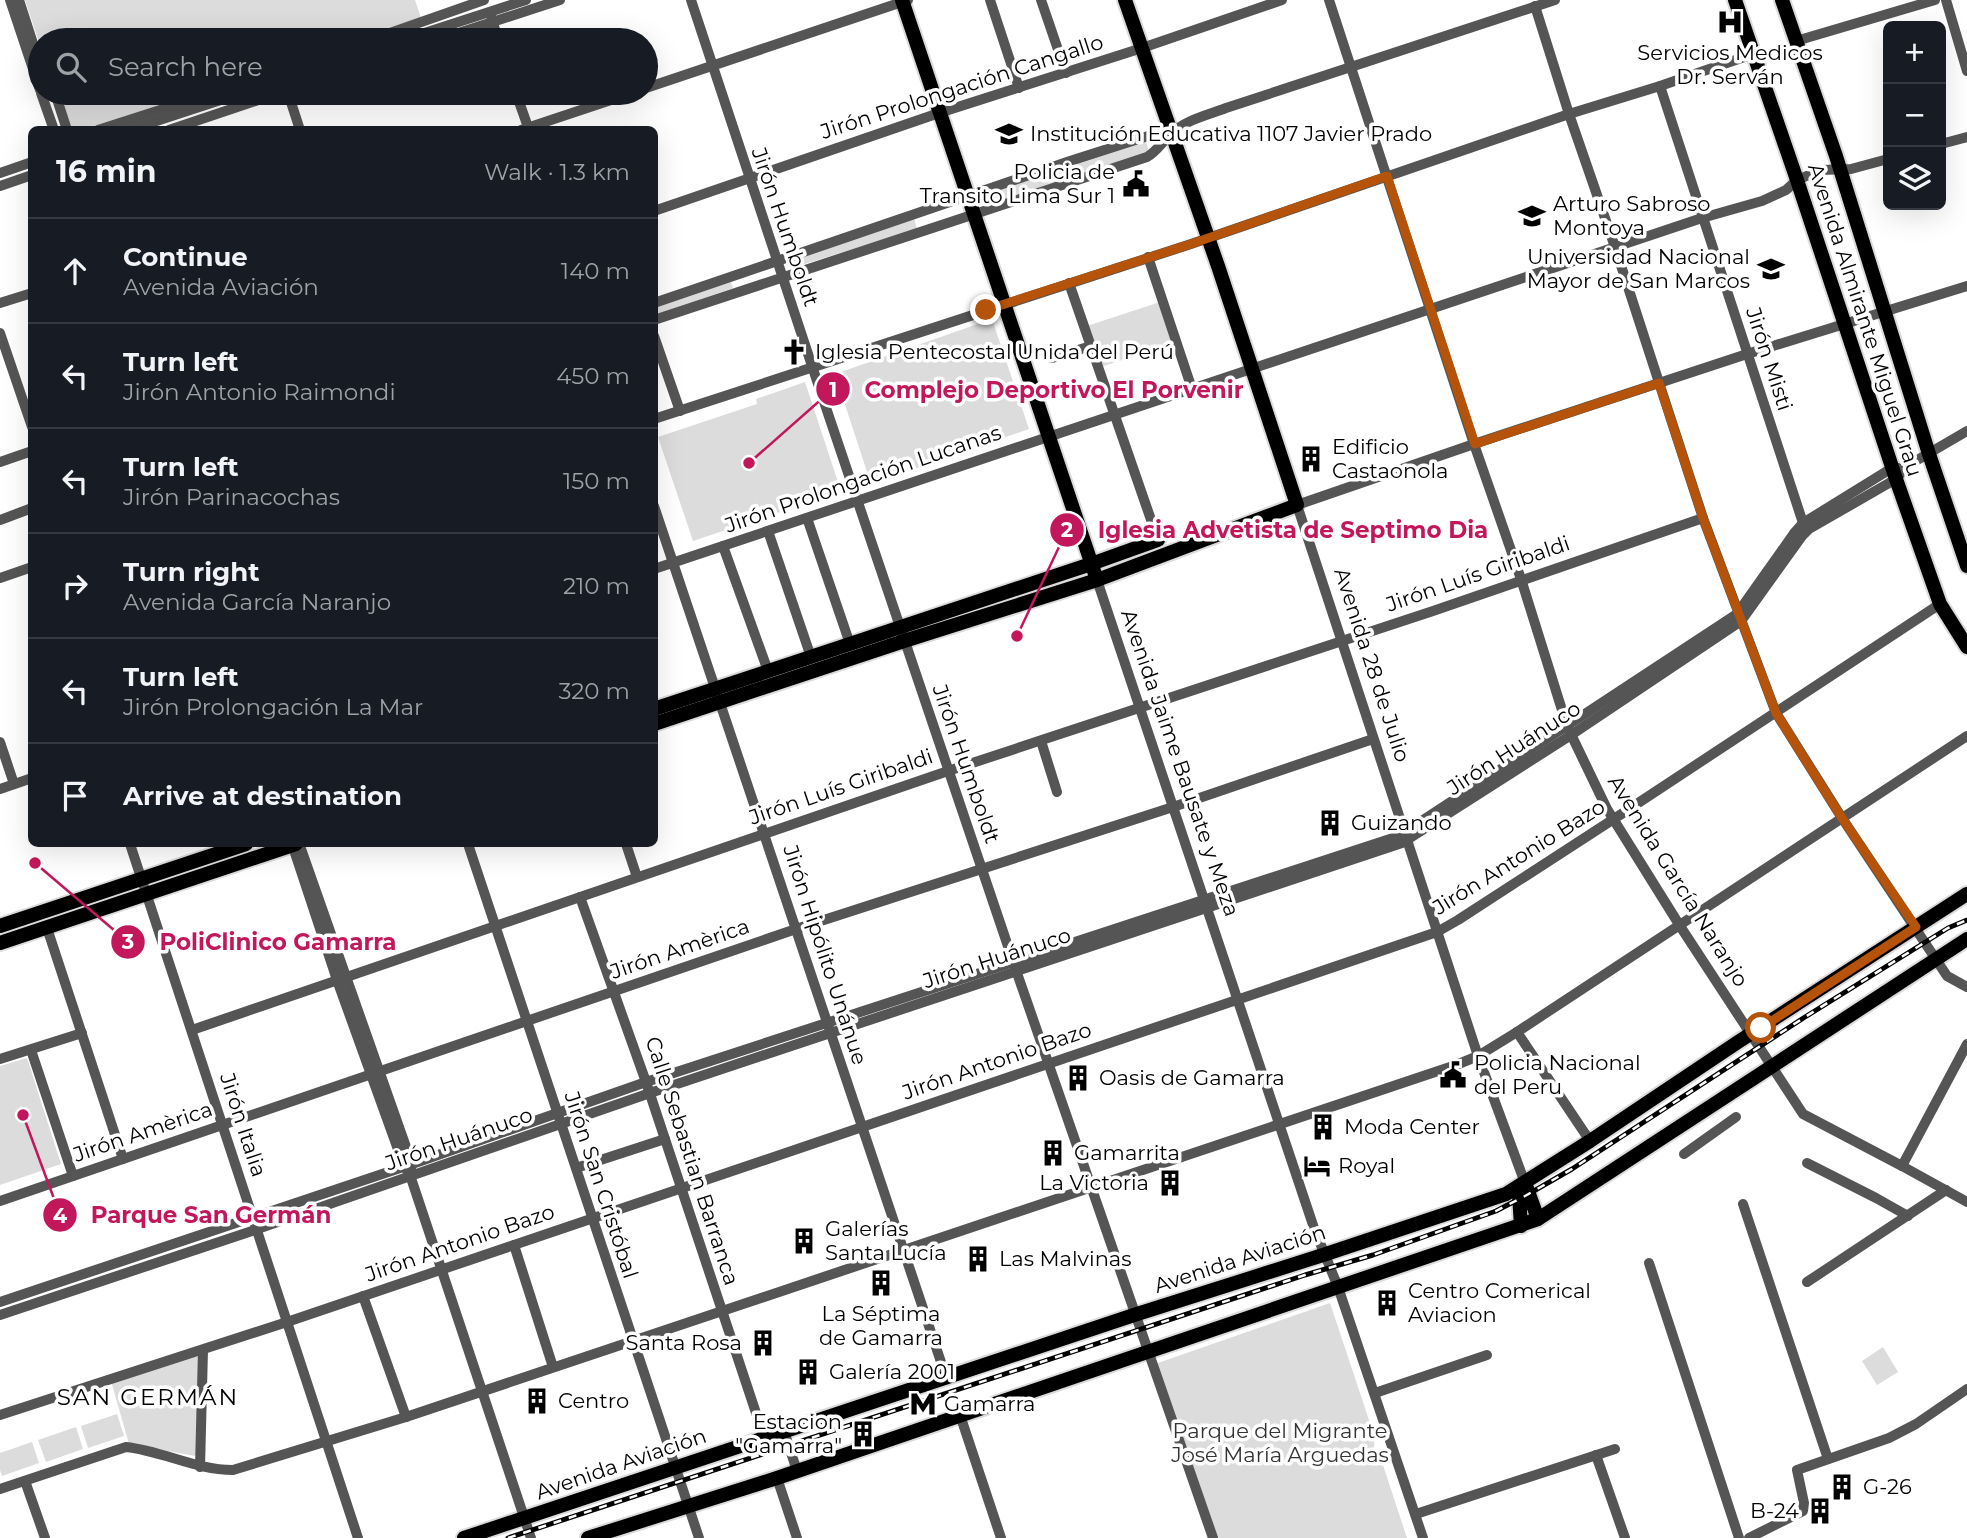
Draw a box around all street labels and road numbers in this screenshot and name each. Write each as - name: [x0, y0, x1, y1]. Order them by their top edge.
- street label: Jirón Prolongación Cangallo: [816, 29, 1106, 144]
- street label: Jirón Humboldt: [746, 143, 824, 310]
- street label: Avenida Almirante Miguel Grau: [1803, 160, 1928, 480]
- street label: Jirón Misti: [1741, 303, 1798, 414]
- street label: Jirón Prolongación Lucanas: [721, 419, 1004, 538]
- street label: Jirón Luís Giribaldi: [1382, 530, 1573, 617]
- street label: Avenida 28 de Julio: [1329, 565, 1416, 765]
- street label: Avenida Jaime Bausate y Meza: [1116, 606, 1245, 920]
- street label: Jirón Humboldt: [927, 680, 1005, 847]
- street label: Jirón Huánuco: [1442, 695, 1585, 801]
- street label: Jirón Luís Giribaldi: [745, 743, 936, 830]
- street label: Avenida García Naranjo: [1603, 770, 1754, 991]
- street label: Jirón Antonio Bazo: [1427, 793, 1609, 920]
- street label: Jirón Hipólito Unánue: [778, 841, 873, 1068]
- street label: Jirón Amèrica: [606, 913, 753, 984]
- street label: Jirón Huánuco: [919, 922, 1074, 993]
- street label: Jirón Antonio Bazo: [898, 1016, 1095, 1105]
- street label: Calle Sebastian Barranca: [640, 1033, 745, 1288]
- street label: Jirón Italia: [215, 1069, 272, 1180]
- street label: Jirón San Cristóbal: [559, 1087, 643, 1281]
- street label: Jirón Amèrica: [69, 1096, 216, 1167]
- street label: Jirón Huánuco: [381, 1102, 536, 1176]
- street label: Jirón Antonio Bazo: [361, 1198, 558, 1287]
- street label: Avenida Aviación: [1151, 1219, 1329, 1298]
- street label: Avenida Aviación: [532, 1423, 709, 1504]

